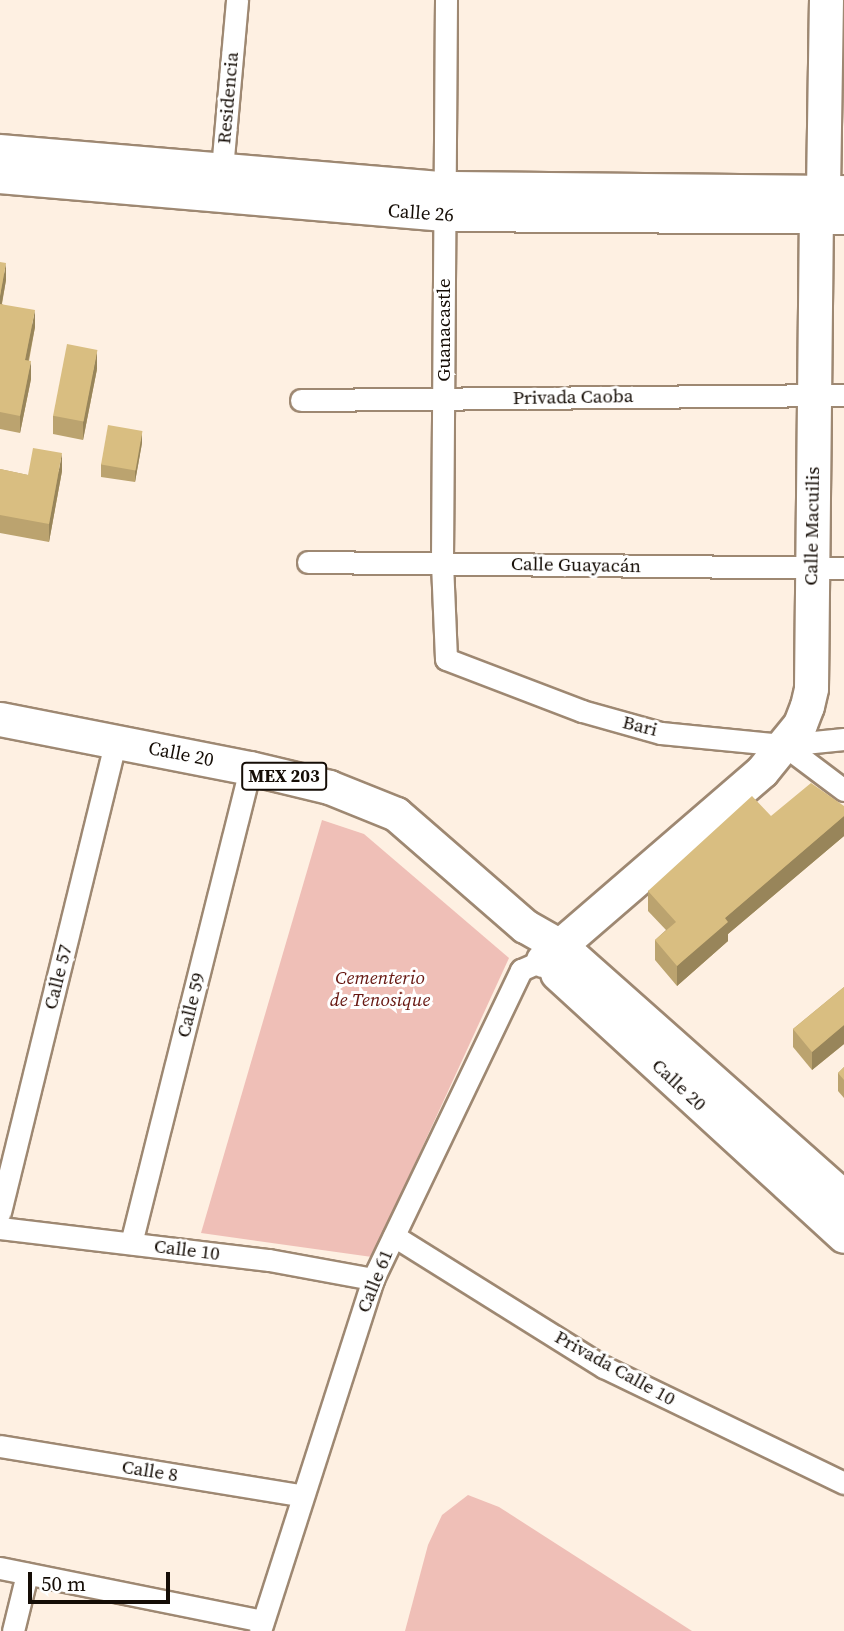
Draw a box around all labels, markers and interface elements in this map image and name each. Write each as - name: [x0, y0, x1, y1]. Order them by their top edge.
- street label: Residencia: [213, 51, 243, 145]
- street label: Calle 26: [387, 199, 455, 227]
- street label: Guanacastle: [433, 278, 455, 382]
- street label: Privada Caoba: [513, 385, 633, 409]
- street label: Calle Macuilis: [800, 466, 824, 586]
- street label: Calle Guayacán: [511, 552, 641, 578]
- street label: Bari: [620, 711, 660, 741]
- street label: Calle 20: [146, 737, 216, 771]
- road number: MEX 203: [240, 762, 328, 790]
- street label: Calle 57: [39, 942, 77, 1012]
- park label: Cementerio de Tenosique: [330, 967, 430, 1011]
- street label: Calle 59: [172, 970, 210, 1040]
- street label: Calle 20: [647, 1054, 711, 1116]
- street label: Calle 10: [153, 1235, 221, 1265]
- street label: Calle 61: [352, 1246, 398, 1316]
- street label: Privada Calle 10: [551, 1326, 679, 1410]
- street label: Calle 8: [120, 1455, 180, 1487]
- scale bar: [32, 1558, 173, 1602]
- text: 50 m: [41, 1569, 86, 1598]

